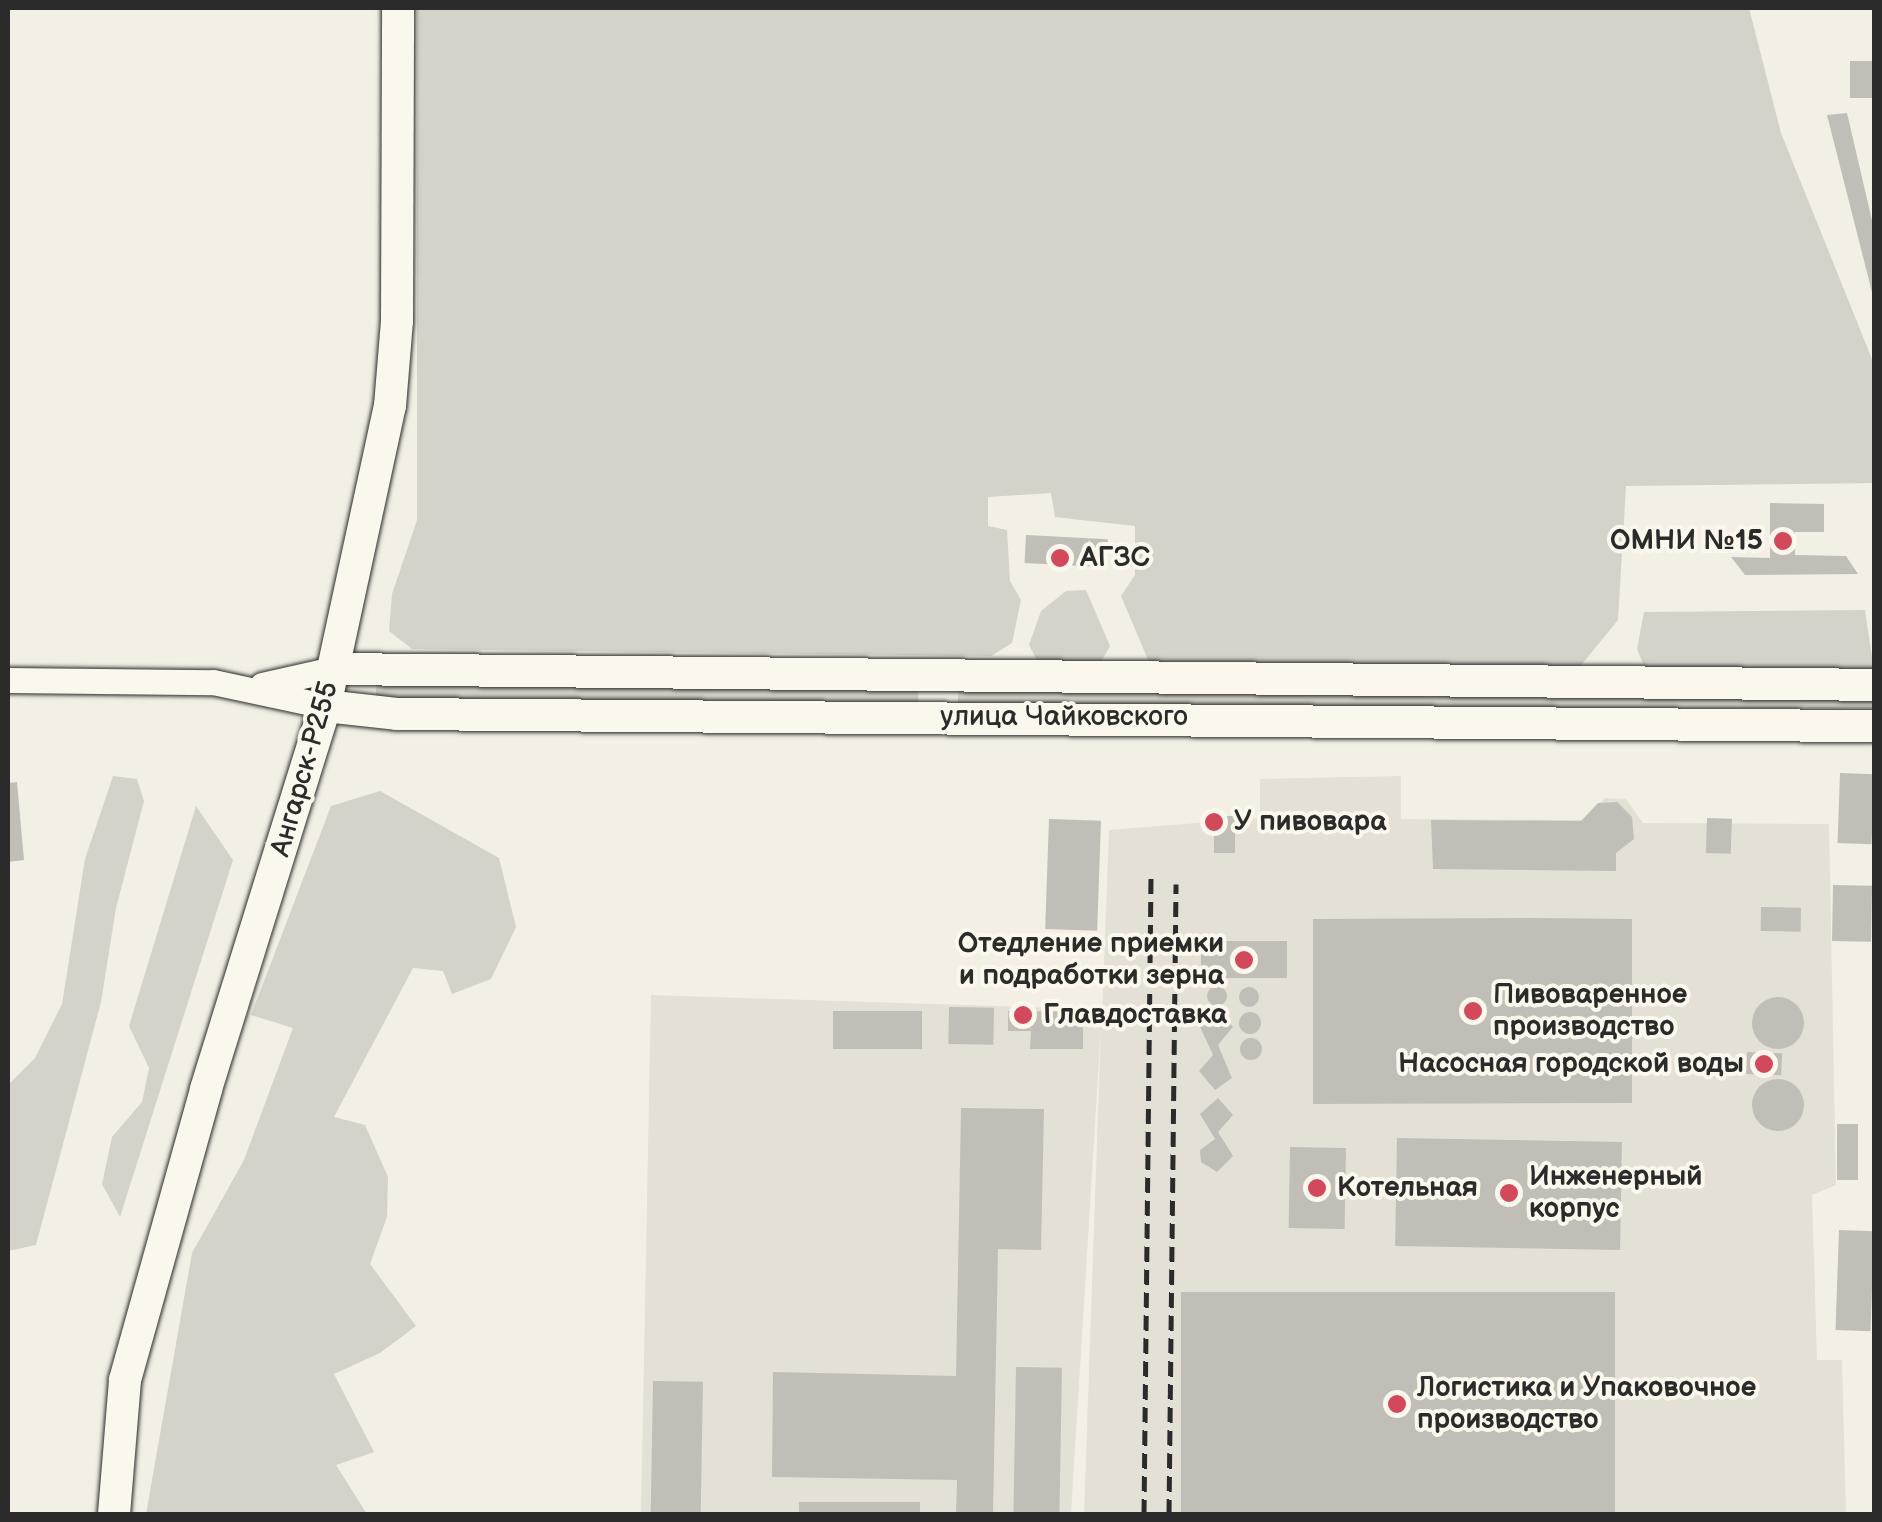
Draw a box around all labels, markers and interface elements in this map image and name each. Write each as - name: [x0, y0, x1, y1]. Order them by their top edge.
- place label: ОМНИ №15: [1610, 524, 1763, 558]
- marker: ОМНИ №15: [1772, 530, 1794, 552]
- place label: АГЗС: [1080, 541, 1150, 575]
- marker: АГЗС: [1049, 547, 1071, 569]
- street label: Ангарск-Р255: [264, 678, 346, 860]
- street label: улица Чайковского: [940, 700, 1188, 734]
- place label: У пивовара: [1234, 805, 1386, 839]
- marker: У пивовара: [1203, 811, 1225, 833]
- place label: Отедление приемки и подработки зерна: [958, 927, 1224, 993]
- marker: Отедление приемки и подработки зерна: [1233, 949, 1255, 971]
- place label: Пивоваренное производство: [1493, 978, 1687, 1044]
- place label: Главдоставка: [1043, 998, 1227, 1032]
- marker: Пивоваренное производство: [1462, 1000, 1484, 1022]
- marker: Главдоставка: [1012, 1004, 1034, 1026]
- place label: Насосная городской воды: [1398, 1047, 1744, 1081]
- marker: Насосная городской воды: [1753, 1053, 1775, 1075]
- place label: Инженерный корпус: [1529, 1160, 1703, 1226]
- place label: Котельная: [1337, 1171, 1478, 1205]
- marker: Котельная: [1306, 1177, 1328, 1199]
- marker: Инженерный корпус: [1498, 1182, 1520, 1204]
- place label: Логистика и Упаковочное производство: [1417, 1371, 1756, 1437]
- marker: Логистика и Упаковочное производство: [1386, 1393, 1408, 1415]

